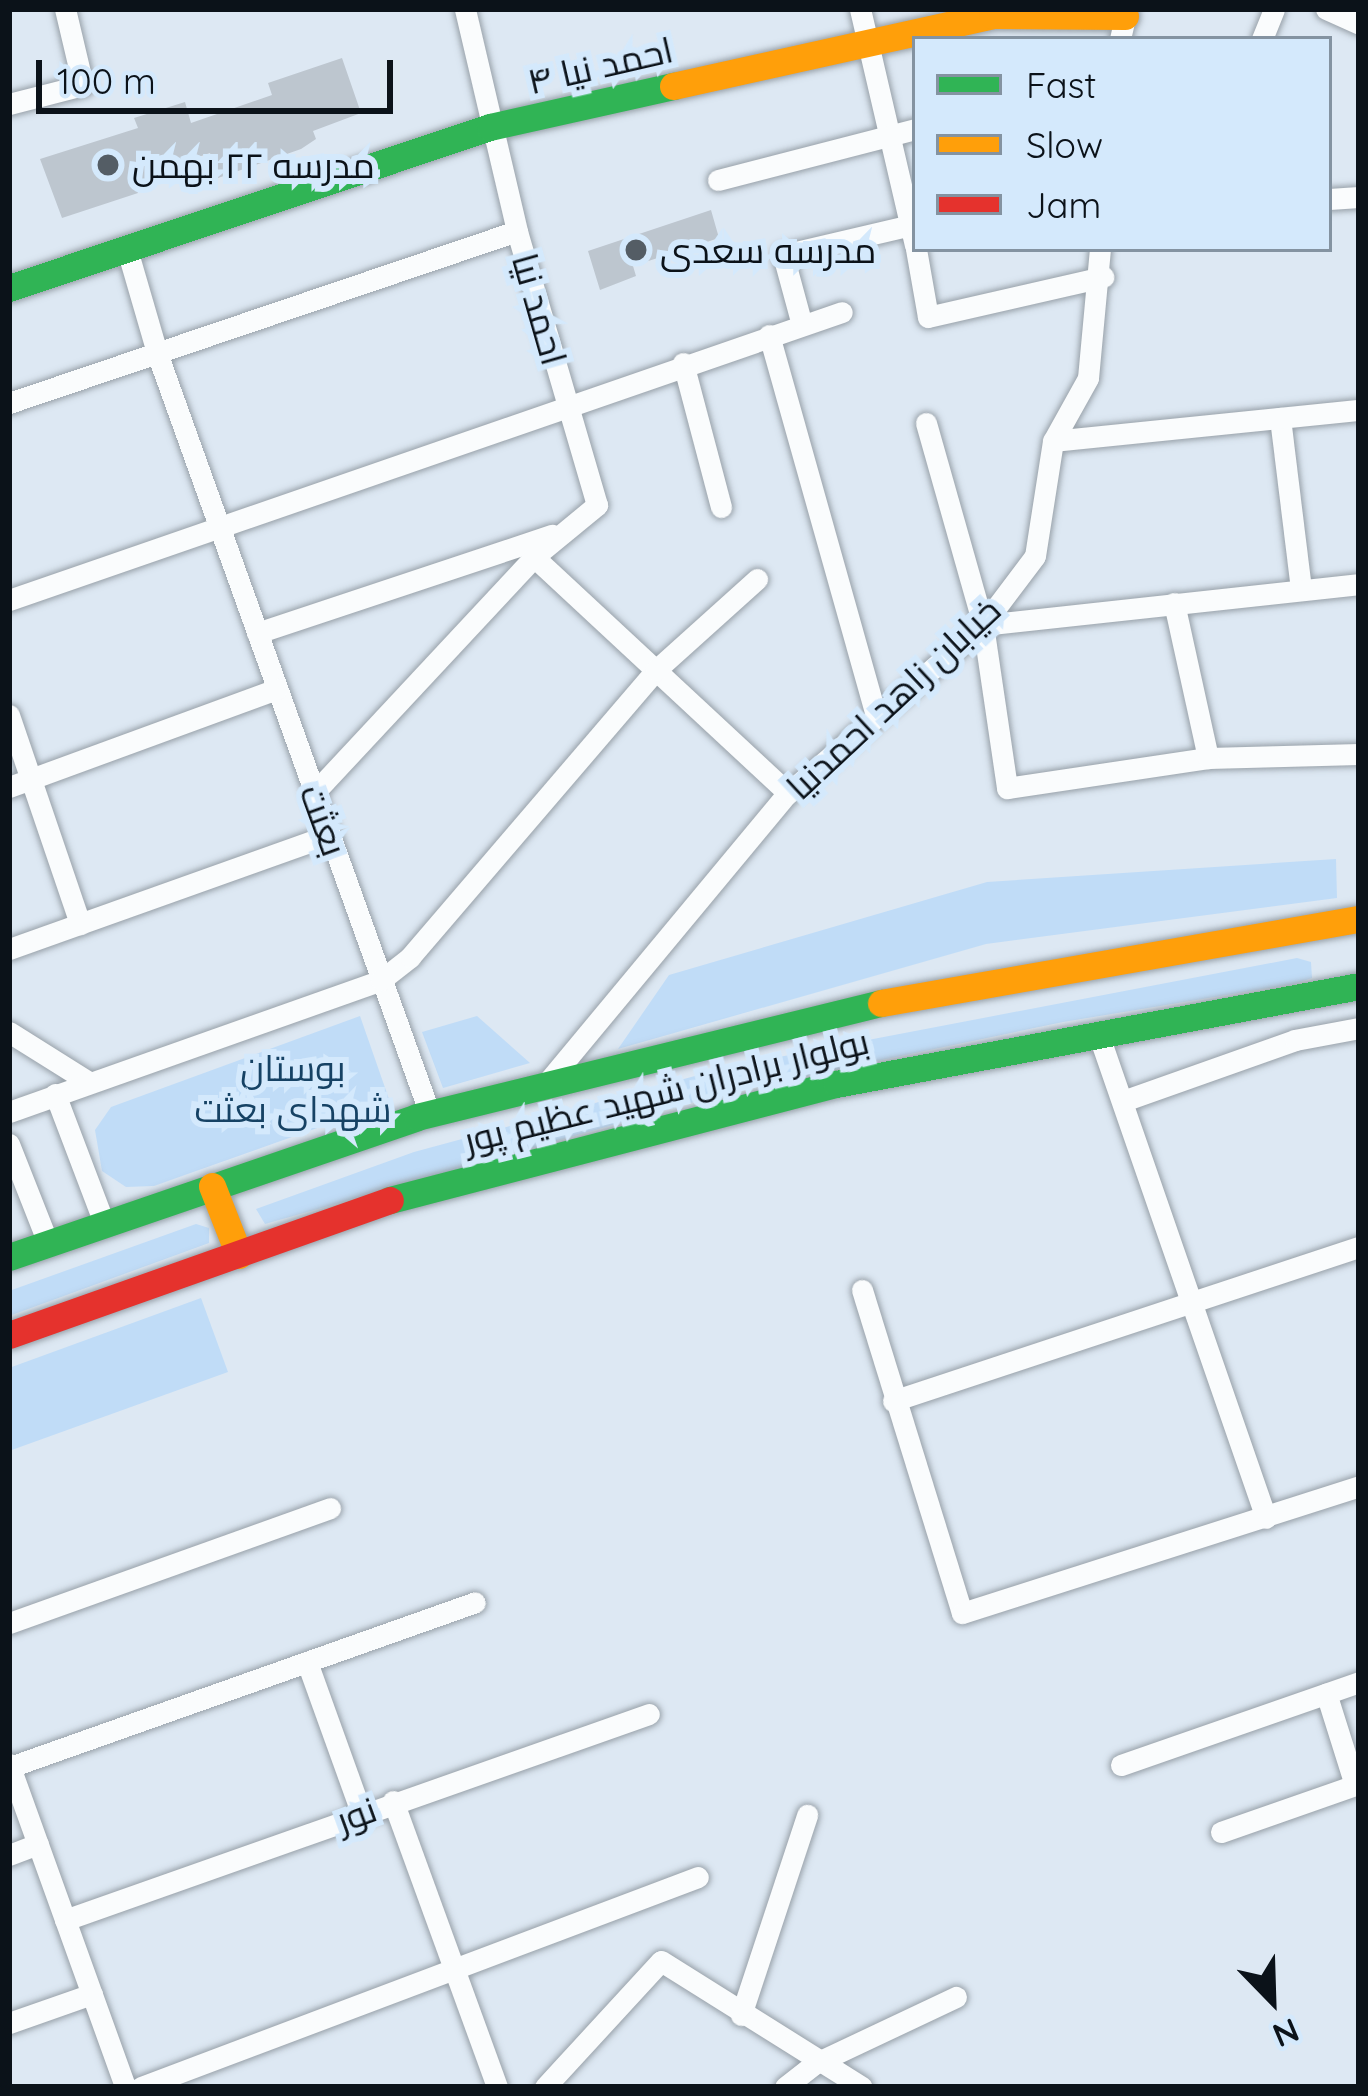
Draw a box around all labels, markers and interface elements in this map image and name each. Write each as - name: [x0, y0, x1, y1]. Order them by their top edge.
- street label: احمد نیا ۴: [523, 27, 677, 103]
- scale bar: [42, 36, 399, 110]
- legend: [912, 36, 1332, 252]
- text: 100 m: [57, 58, 156, 103]
- text: Fast: [1026, 62, 1097, 107]
- text: Slow: [1026, 122, 1103, 167]
- place label: مدرسه ۲۲ بهمن: [132, 143, 375, 187]
- marker: مدرسه ۲۲ بهمن: [95, 152, 121, 178]
- text: Jam: [1026, 182, 1101, 227]
- place label: مدرسه سعدی: [660, 228, 876, 272]
- marker: مدرسه سعدی: [623, 237, 649, 263]
- street label: احمد نیا: [504, 248, 576, 370]
- street label: خیابان زاهد احمدنیا: [777, 588, 1009, 808]
- street label: بعثت: [291, 779, 357, 861]
- street label: بولوار برادران شهید عظیم‌ پور: [459, 1019, 873, 1161]
- park label: بوستان شهدای بعثت: [194, 1045, 392, 1130]
- street label: نور: [330, 1787, 382, 1841]
- north arrow: [1212, 1940, 1332, 2060]
- text: N: [1267, 2010, 1305, 2057]

